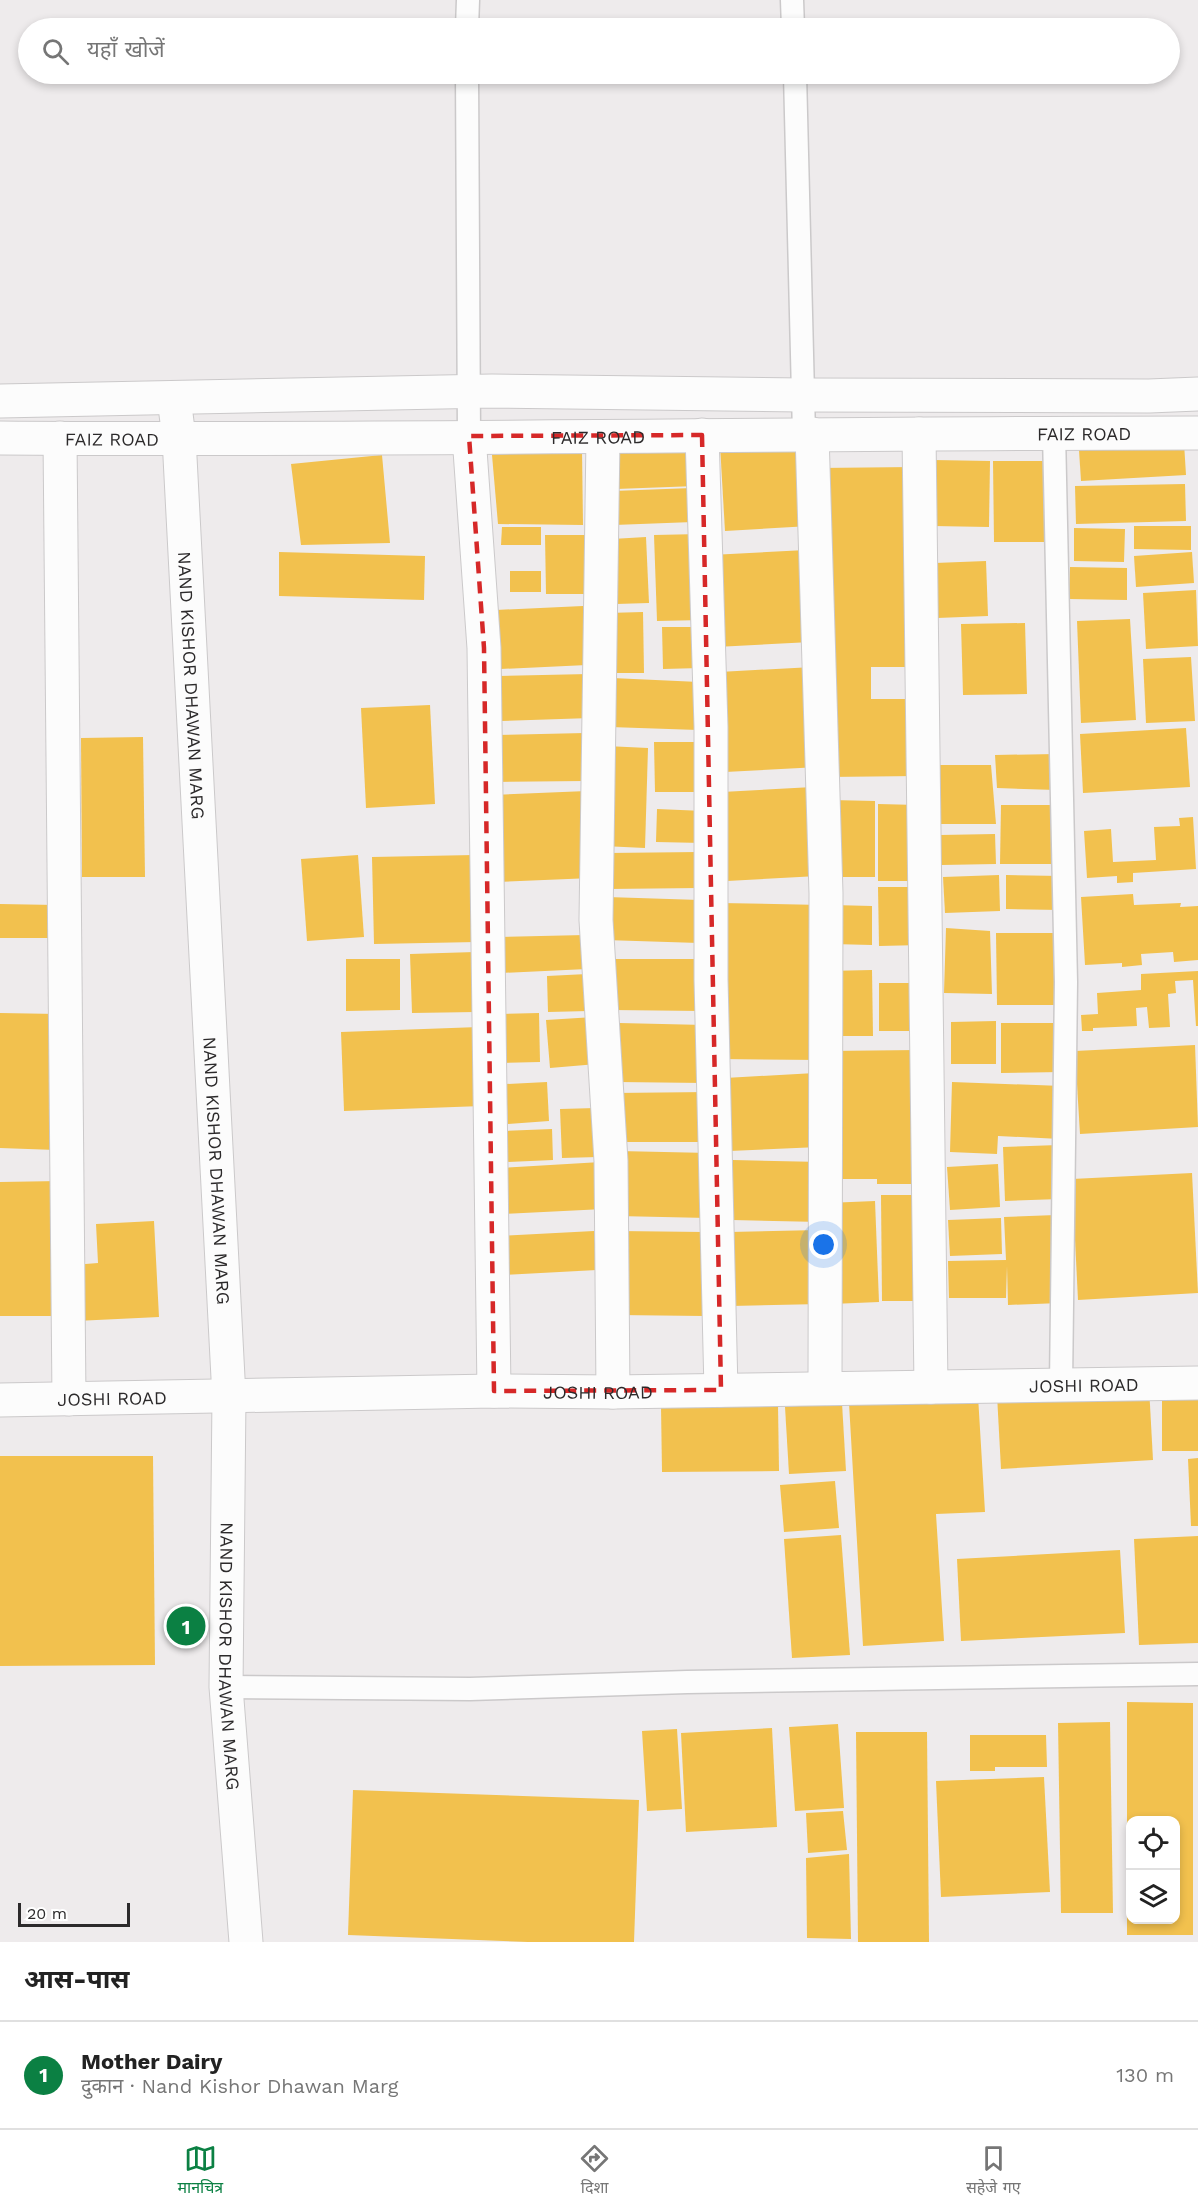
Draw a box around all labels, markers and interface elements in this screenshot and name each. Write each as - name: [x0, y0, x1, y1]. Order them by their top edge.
- search box: [18, 18, 1180, 84]
- icon: search: [39, 35, 72, 68]
- text: यहाँ खोजें: [87, 37, 165, 62]
- street label: FAIZ ROAD: [1037, 423, 1131, 444]
- street label: FAIZ ROAD: [551, 426, 645, 448]
- street label: FAIZ ROAD: [65, 428, 159, 449]
- street label: NAND KISHOR DHAWAN MARG: [174, 551, 209, 820]
- street label: NAND KISHOR DHAWAN MARG: [200, 1036, 235, 1305]
- your location: [809, 1230, 838, 1259]
- street label: JOSHI ROAD: [1029, 1373, 1139, 1396]
- street label: JOSHI ROAD: [543, 1381, 653, 1403]
- street label: JOSHI ROAD: [57, 1386, 167, 1409]
- street label: NAND KISHOR DHAWAN MARG: [215, 1522, 245, 1791]
- pin: 1: [166, 1604, 206, 1648]
- map controls: [1126, 1816, 1180, 1924]
- button: locate: [1126, 1816, 1180, 1870]
- button: layers: [1126, 1870, 1180, 1924]
- scale bar: [18, 1900, 130, 1928]
- text: 20 m: [27, 1904, 67, 1923]
- text: आस-पास: [24, 1964, 130, 1994]
- text: Mother Dairy: [81, 2049, 222, 2074]
- text: 1: [39, 2063, 48, 2087]
- text: 130 m: [1116, 2063, 1174, 2087]
- text: दुकान · Nand Kishor Dhawan Marg: [81, 2074, 398, 2098]
- tab: मानचित्र: [177, 2142, 223, 2200]
- tab: दिशा: [578, 2142, 611, 2200]
- tab: सहेजे गए: [966, 2142, 1021, 2200]

